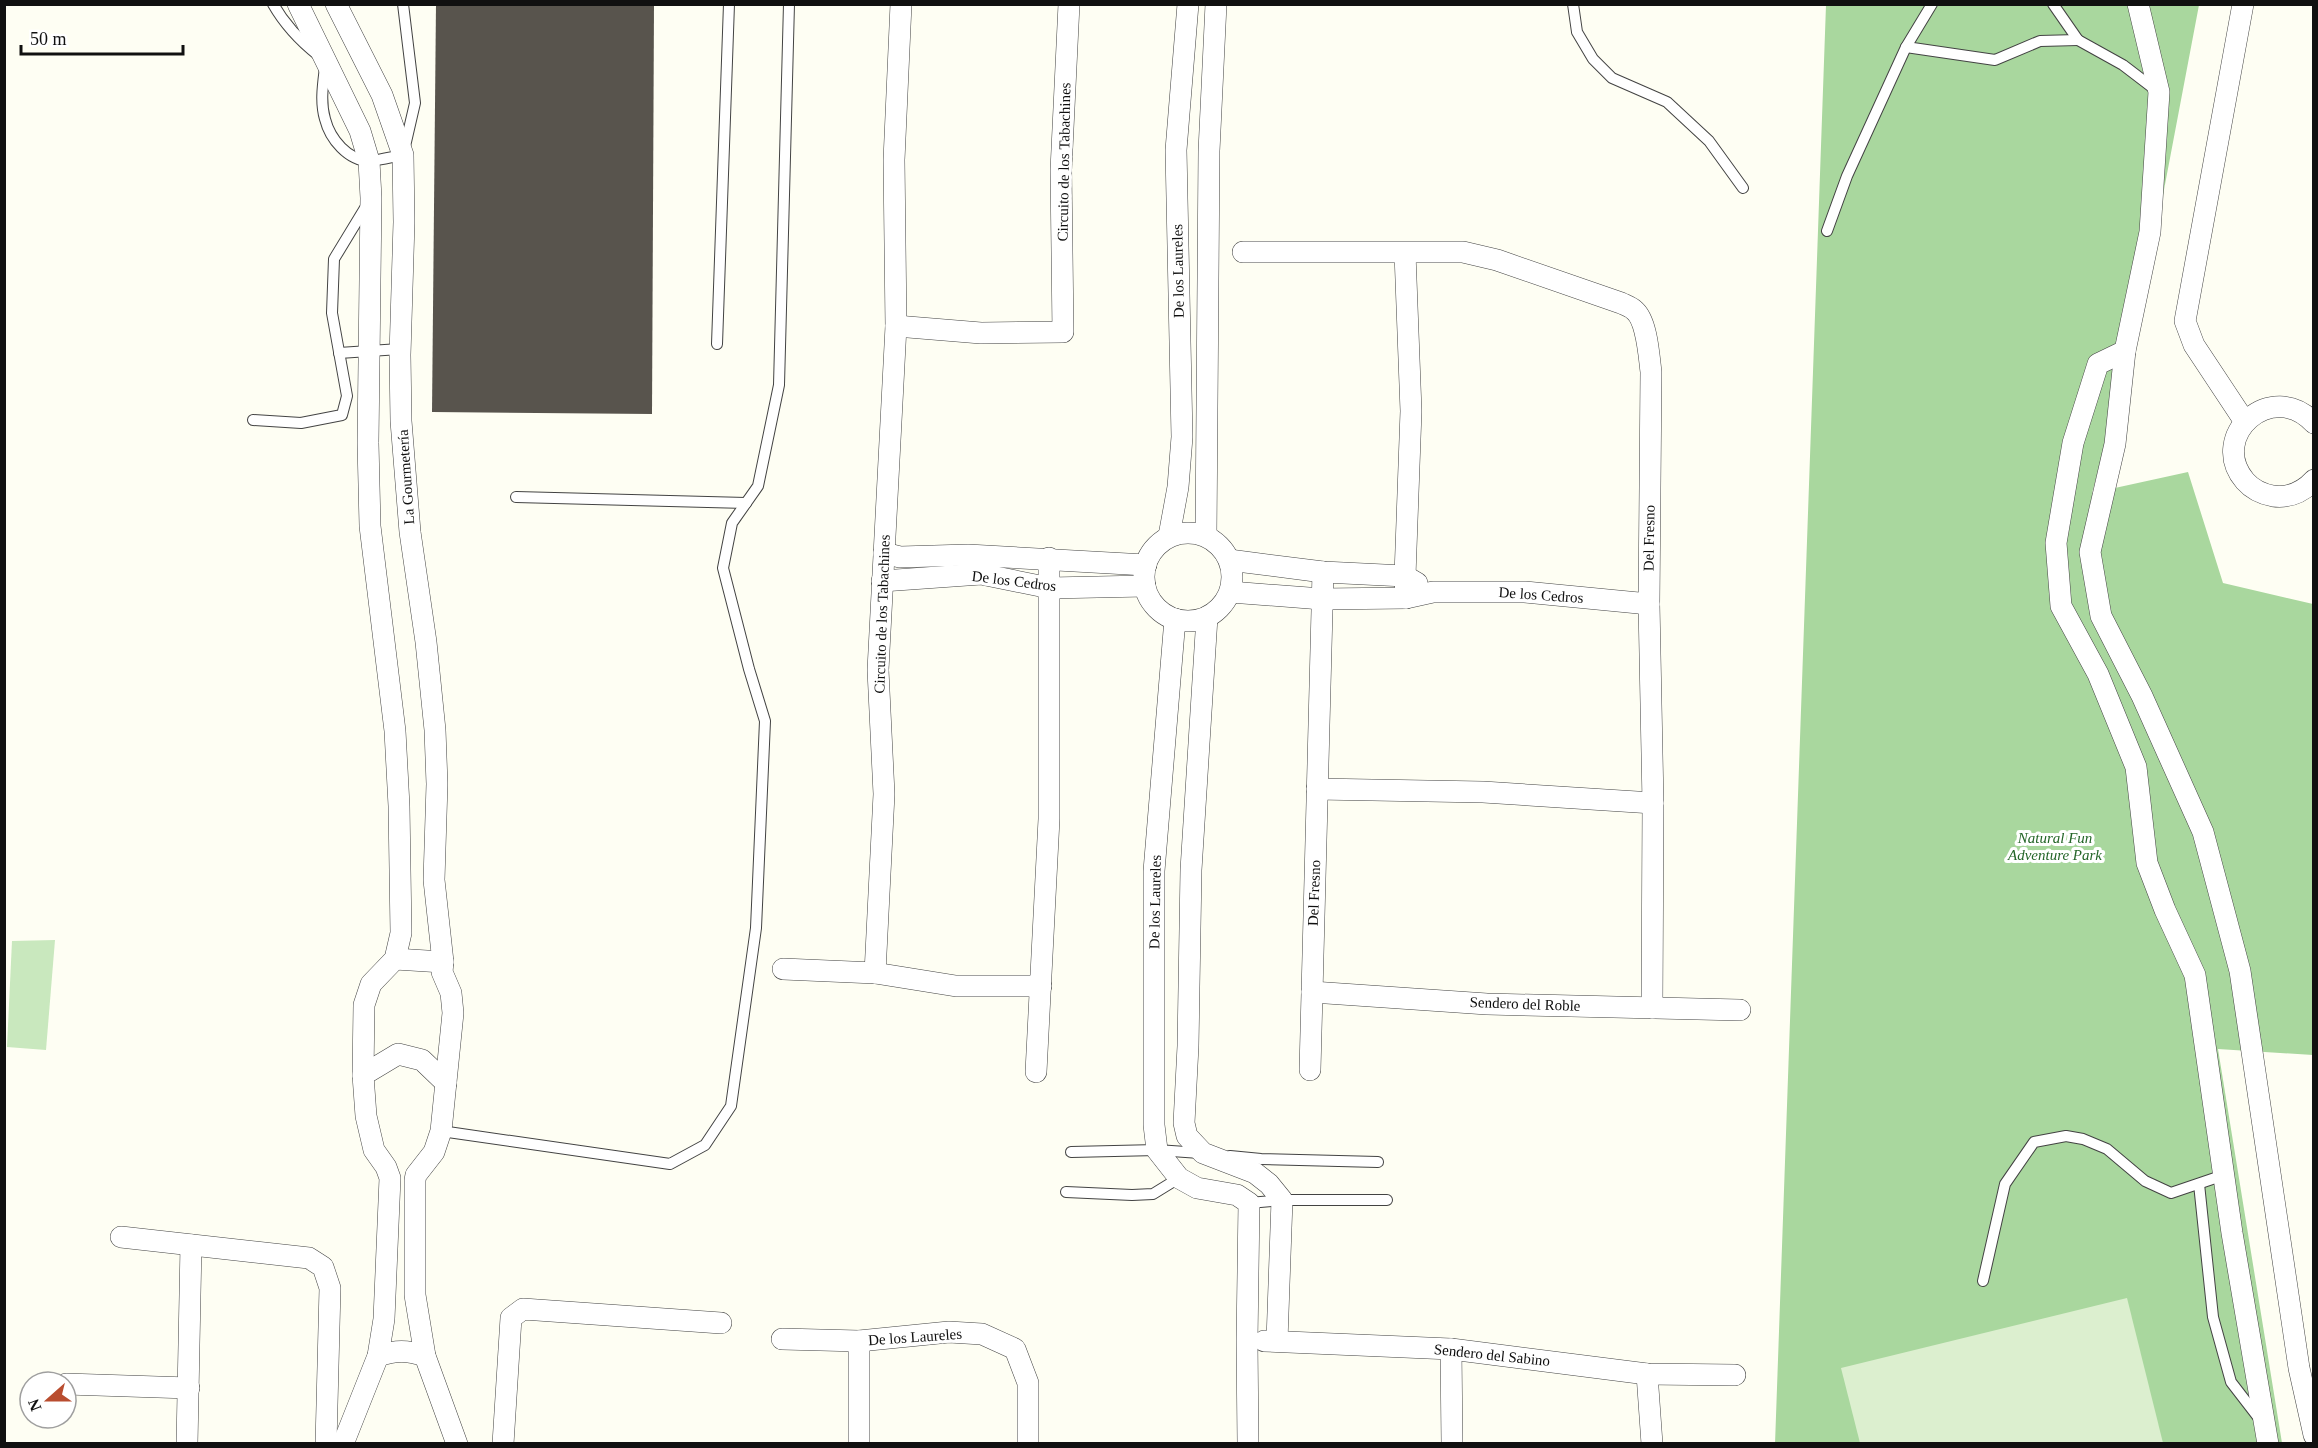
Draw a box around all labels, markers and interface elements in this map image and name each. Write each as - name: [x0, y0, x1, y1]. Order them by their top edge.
- scale bar: [21, 18, 183, 56]
- text: 50 m: [30, 29, 67, 49]
- street label: Circuito de los Tabachines: [1055, 82, 1073, 242]
- street label: De los Laureles: [1169, 224, 1187, 318]
- street label: La Gourmetería: [395, 429, 417, 525]
- street label: Del Fresno: [1640, 505, 1658, 571]
- street label: Circuito de los Tabachines: [871, 534, 893, 694]
- street label: De los Cedros: [971, 568, 1057, 594]
- street label: De los Cedros: [1498, 584, 1584, 606]
- park label: Natural Fun Adventure Park: [2007, 830, 2102, 863]
- street label: De los Laureles: [1146, 855, 1164, 949]
- street label: Del Fresno: [1305, 860, 1323, 926]
- street label: Sendero del Roble: [1469, 994, 1581, 1014]
- street label: De los Laureles: [867, 1326, 963, 1348]
- street label: Sendero del Sabino: [1433, 1341, 1551, 1369]
- north arrow: [18, 1370, 78, 1430]
- text: N: [24, 1396, 44, 1414]

